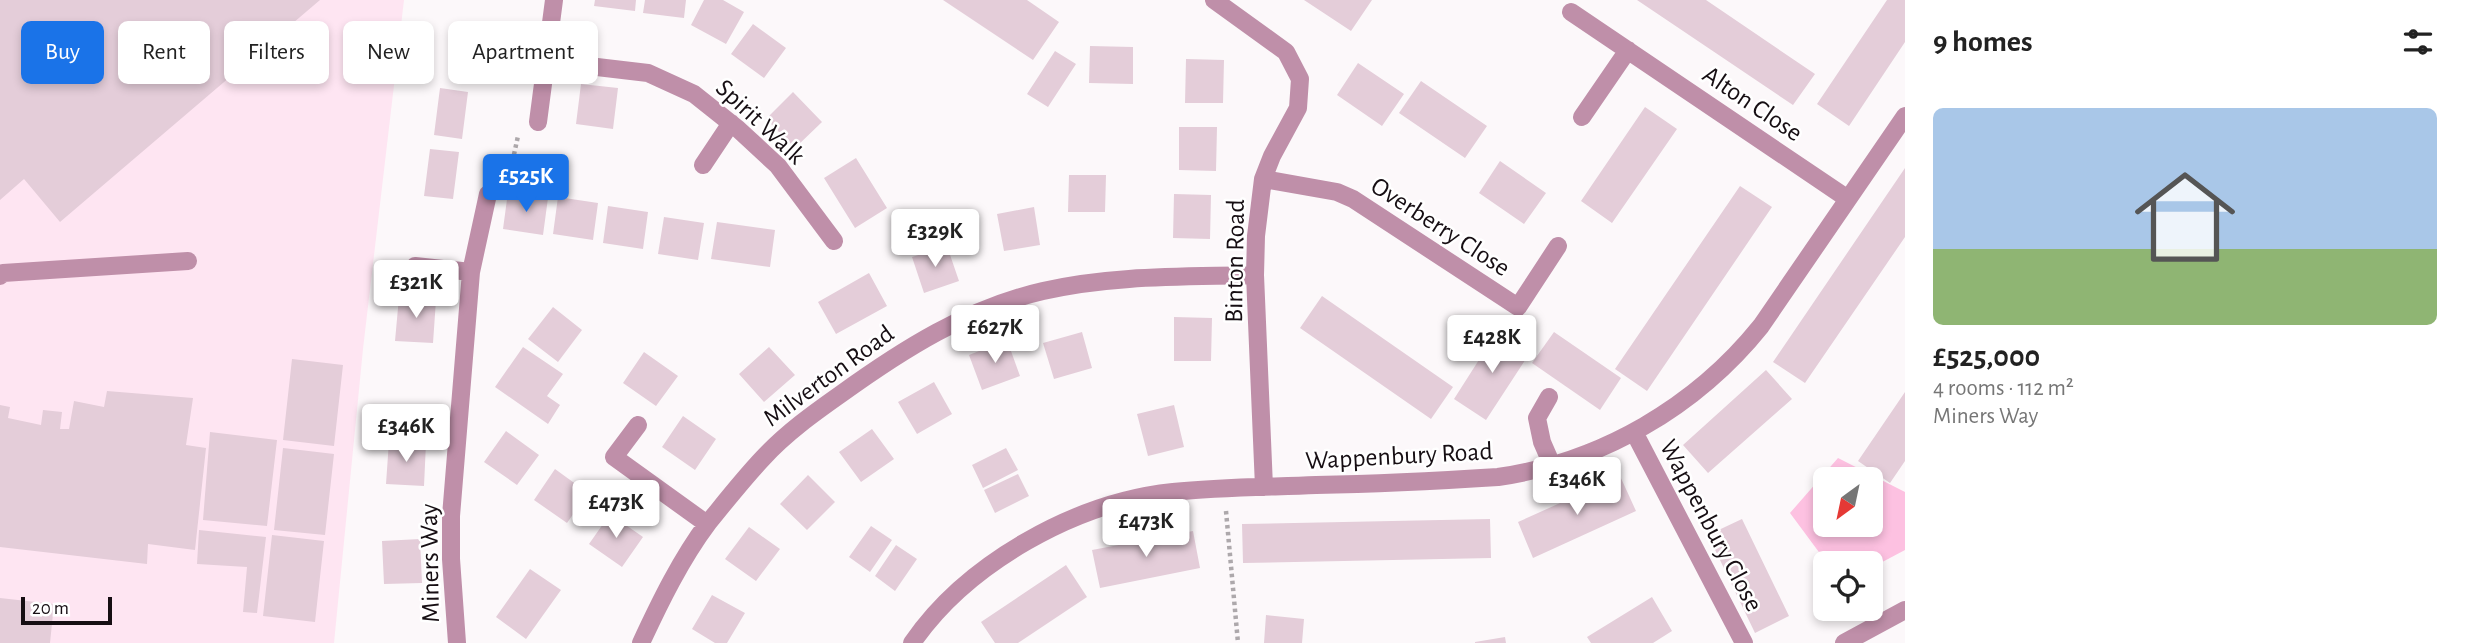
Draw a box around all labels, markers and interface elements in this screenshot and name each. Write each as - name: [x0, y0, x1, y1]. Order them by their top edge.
- chip: Buy: [21, 21, 104, 84]
- chip: Rent: [118, 21, 210, 84]
- chip: Filters: [224, 21, 329, 84]
- chip: New: [343, 21, 434, 84]
- chip: Apartment: [448, 21, 598, 84]
- icon: filters: [2399, 23, 2437, 61]
- text: 9 homes: [1933, 27, 2033, 57]
- street label: Alton Close: [1698, 61, 1807, 146]
- street label: Spirit Walk: [711, 74, 810, 169]
- pin: £525K: [477, 154, 575, 214]
- icon: home: [2122, 154, 2248, 280]
- text: £525K: [499, 165, 553, 188]
- street label: Overberry Close: [1366, 172, 1515, 281]
- street label: Binton Road: [1221, 199, 1249, 323]
- pin: £329K: [886, 210, 984, 269]
- text: £329K: [907, 220, 963, 243]
- pin: £321K: [367, 260, 465, 320]
- text: £321K: [390, 271, 442, 294]
- pin: £627K: [946, 306, 1044, 365]
- text: £627K: [967, 316, 1023, 339]
- pin: £428K: [1443, 316, 1541, 375]
- street label: Milverton Road: [759, 320, 899, 432]
- text: £428K: [1463, 326, 1521, 349]
- text: £525,000: [1933, 342, 2040, 372]
- text: 4 rooms · 112 m²: [1933, 377, 2074, 400]
- pin: £346K: [357, 405, 455, 464]
- text: Miners Way: [1933, 405, 2038, 428]
- text: £346K: [378, 415, 434, 438]
- street label: Wappenbury Close: [1655, 435, 1767, 616]
- street label: Wappenbury Road: [1305, 438, 1494, 474]
- pin: £346K: [1528, 458, 1626, 517]
- north arrow: [1813, 467, 1883, 537]
- map controls: [1813, 467, 1883, 621]
- text: £346K: [1549, 468, 1605, 491]
- pin: £473K: [567, 480, 665, 540]
- text: £473K: [588, 491, 644, 514]
- pin: £473K: [1097, 500, 1195, 559]
- street label: Miners Way: [416, 503, 444, 623]
- text: £473K: [1118, 510, 1174, 533]
- button: locate: [1813, 551, 1883, 621]
- scale bar: [21, 594, 112, 626]
- text: 20 m: [32, 599, 69, 618]

